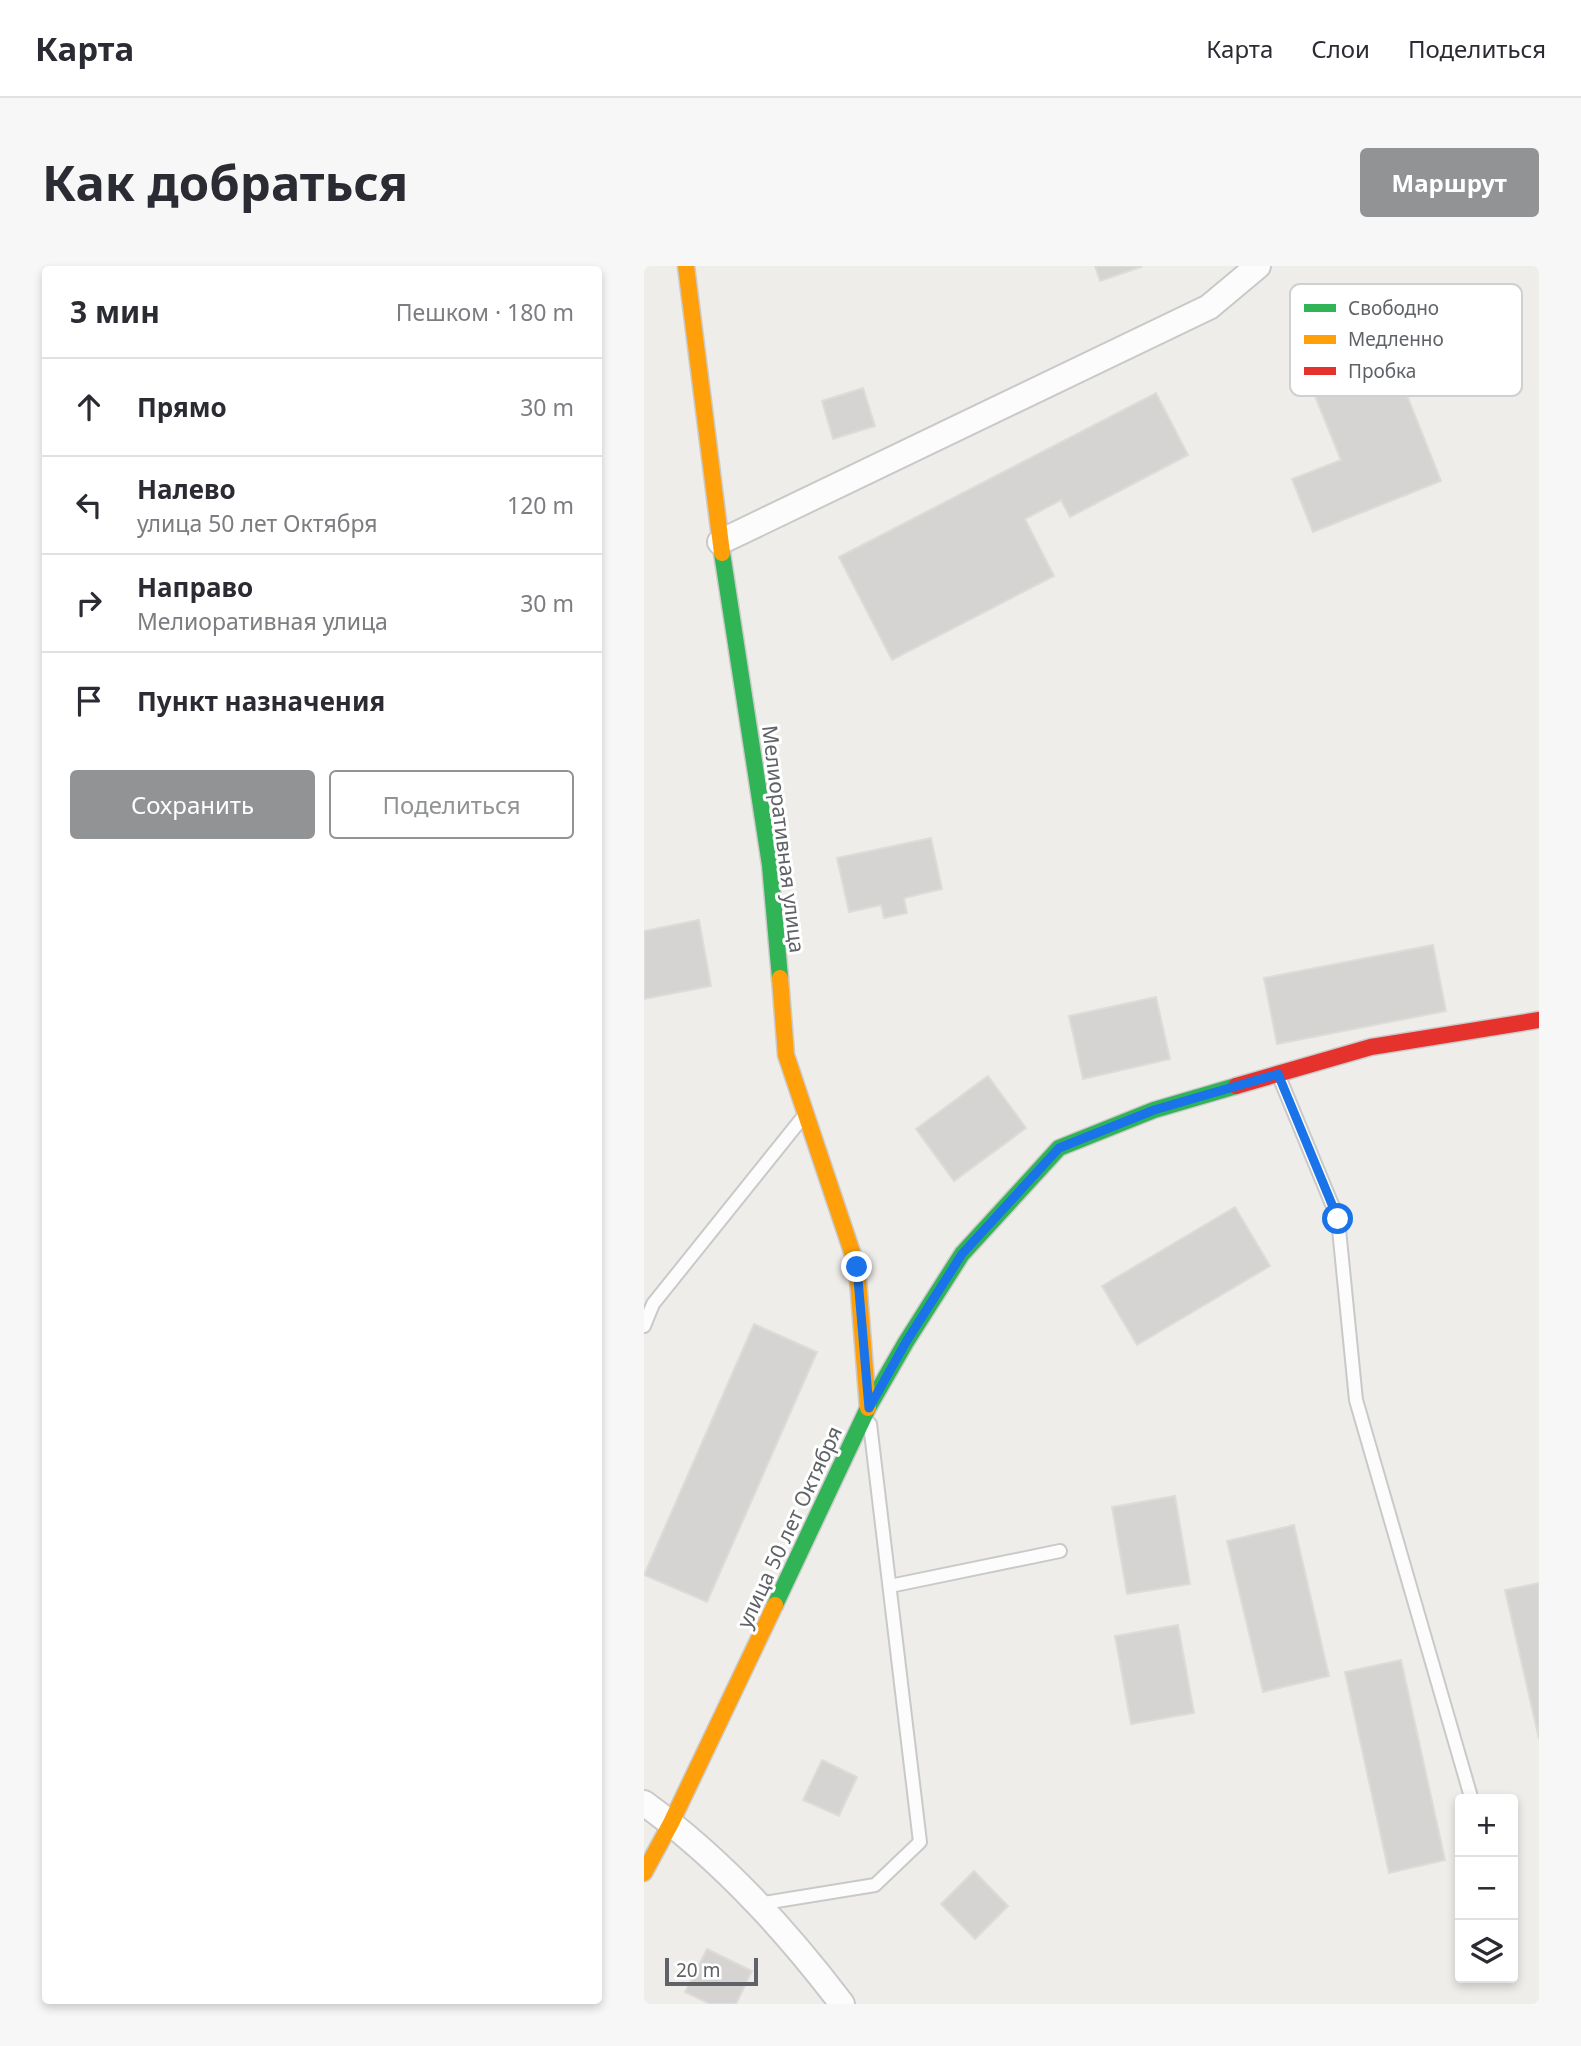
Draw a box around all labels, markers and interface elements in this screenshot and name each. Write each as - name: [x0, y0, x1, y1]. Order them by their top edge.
- text: Карта: [35, 26, 134, 71]
- text: Карта: [1206, 32, 1273, 65]
- text: Слои: [1311, 32, 1370, 65]
- text: Поделиться: [1408, 32, 1546, 65]
- button: Маршрут: [1360, 148, 1539, 217]
- text: Как добраться: [42, 149, 408, 215]
- legend: [1290, 284, 1522, 396]
- text: 3 мин: [70, 291, 160, 332]
- text: Свободно: [1348, 295, 1439, 321]
- text: Пешком · 180 m: [396, 296, 574, 328]
- text: Медленно: [1348, 326, 1444, 352]
- text: Пробка: [1348, 358, 1416, 384]
- icon: ahead: [70, 388, 108, 426]
- text: Прямо: [137, 389, 227, 425]
- text: 30 m: [520, 391, 574, 423]
- text: Налево: [137, 471, 236, 507]
- icon: left: [70, 486, 108, 524]
- text: 120 m: [507, 489, 574, 521]
- text: улица 50 лет Октября: [137, 507, 378, 539]
- text: Направо: [137, 569, 253, 605]
- icon: right: [70, 584, 108, 622]
- text: 30 m: [520, 587, 574, 619]
- text: Мелиоративная улица: [137, 605, 388, 637]
- icon: arrive: [70, 682, 108, 720]
- text: Пункт назначения: [137, 683, 385, 719]
- street label: Мелиоративная улица: [756, 724, 812, 954]
- button: Сохранить: [70, 770, 315, 839]
- button: Поделиться: [329, 770, 574, 839]
- route start: [1322, 1203, 1353, 1234]
- route end: [841, 1251, 872, 1282]
- street label: улица 50 лет Октября: [730, 1422, 848, 1632]
- map controls: [1455, 1794, 1518, 1983]
- button: +: [1455, 1794, 1518, 1857]
- button: −: [1455, 1857, 1518, 1920]
- button: layers: [1455, 1920, 1518, 1983]
- scale bar: [665, 1955, 758, 1987]
- text: 20 m: [676, 1957, 720, 1983]

